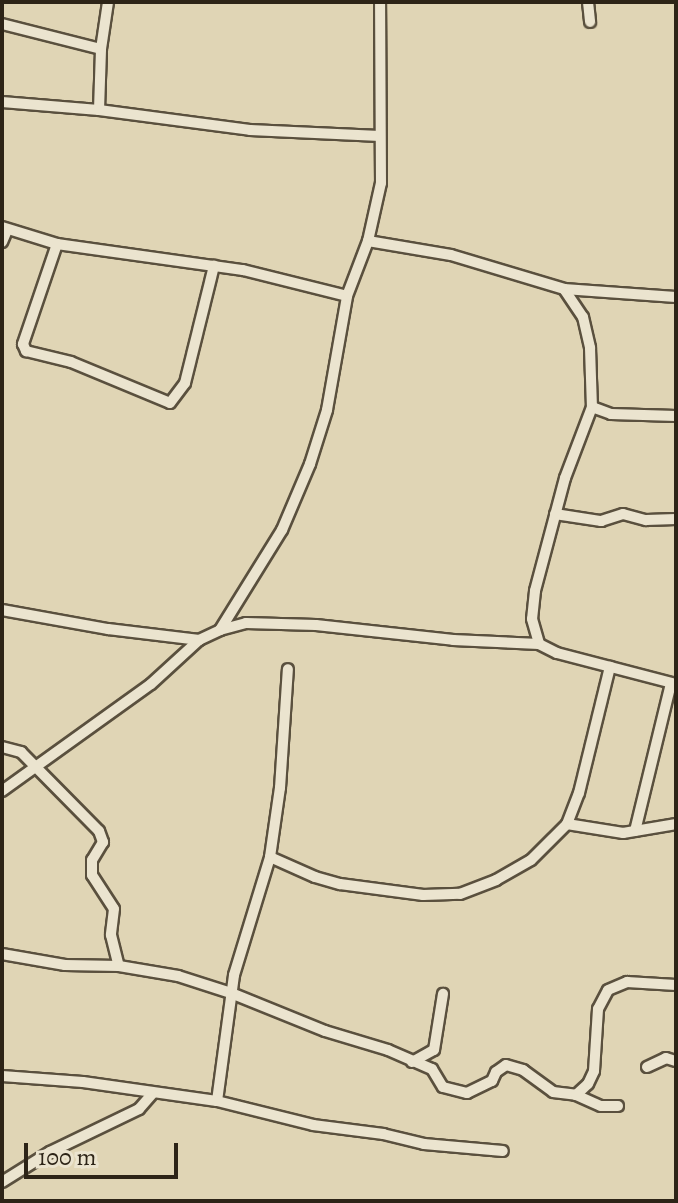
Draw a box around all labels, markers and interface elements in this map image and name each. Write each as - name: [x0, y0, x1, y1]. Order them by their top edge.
- scale bar: [28, 1127, 182, 1177]
- text: 100 m: [38, 1141, 97, 1173]

